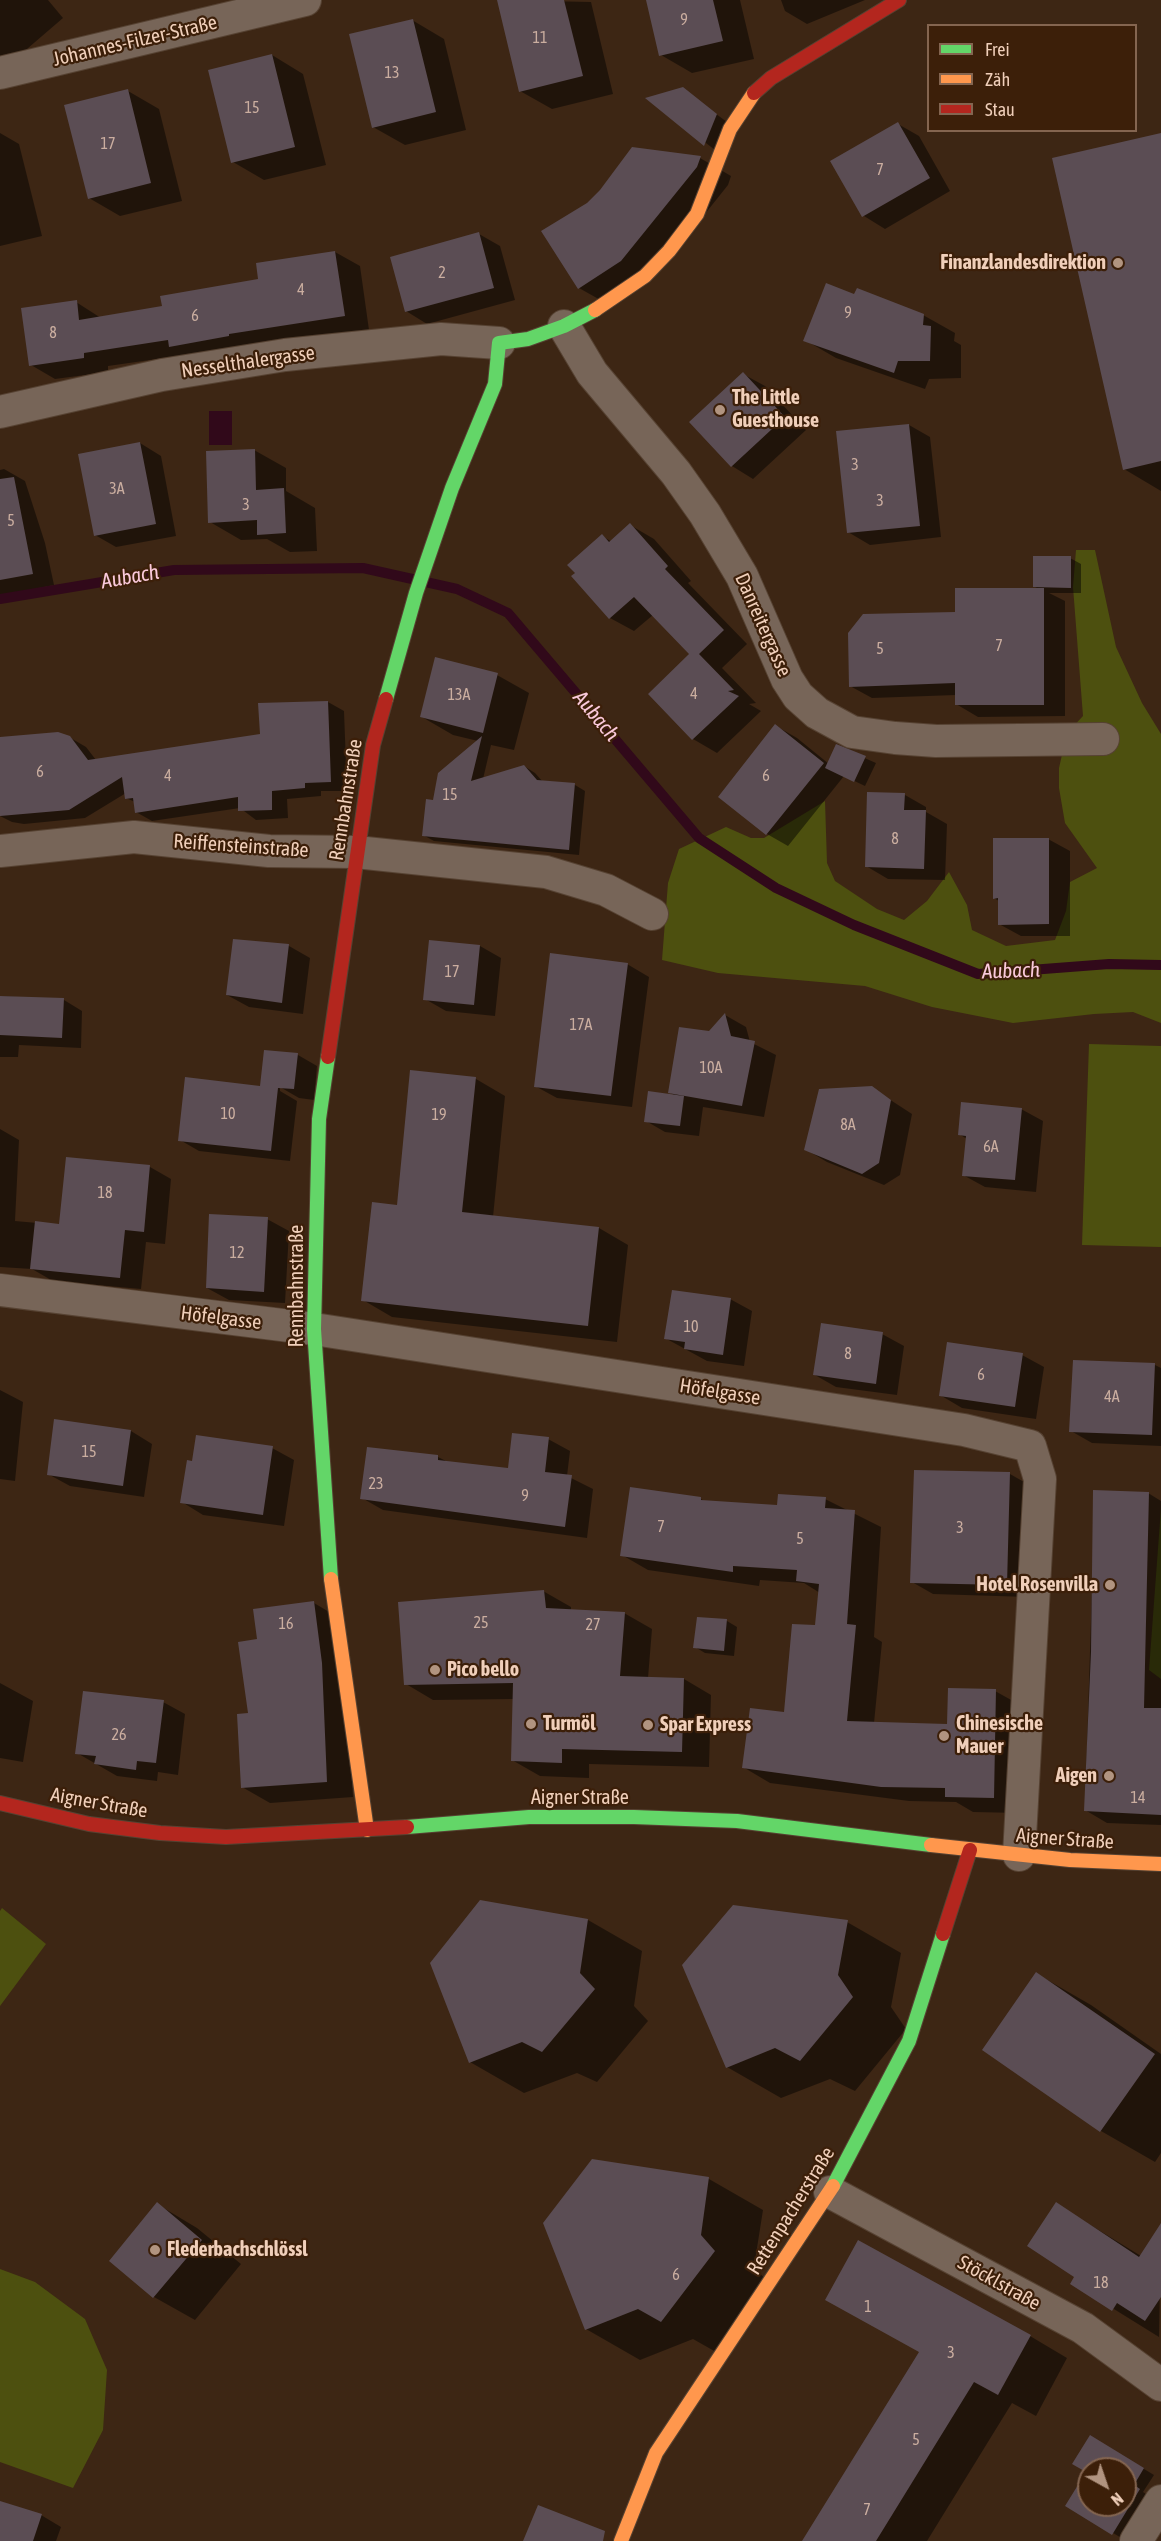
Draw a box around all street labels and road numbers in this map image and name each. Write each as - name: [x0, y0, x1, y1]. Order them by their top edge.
- street label: Johannes-Filzer-Straße: [51, 10, 219, 72]
- street label: Nesselthalergasse: [180, 341, 316, 383]
- street label: Danreitergasse: [730, 570, 796, 680]
- street label: Rennbahnstraße: [325, 737, 367, 863]
- street label: Reiffensteinstraße: [173, 829, 309, 863]
- street label: Rennbahnstraße: [285, 1225, 309, 1347]
- street label: Höfelgasse: [179, 1301, 263, 1335]
- street label: Höfelgasse: [678, 1374, 762, 1410]
- street label: Aigner Straße: [49, 1783, 149, 1823]
- street label: Aigner Straße: [531, 1786, 629, 1810]
- street label: Aigner Straße: [1015, 1824, 1115, 1854]
- street label: Rettenpacherstraße: [742, 2143, 840, 2279]
- street label: Stöcklstraße: [953, 2250, 1045, 2316]

